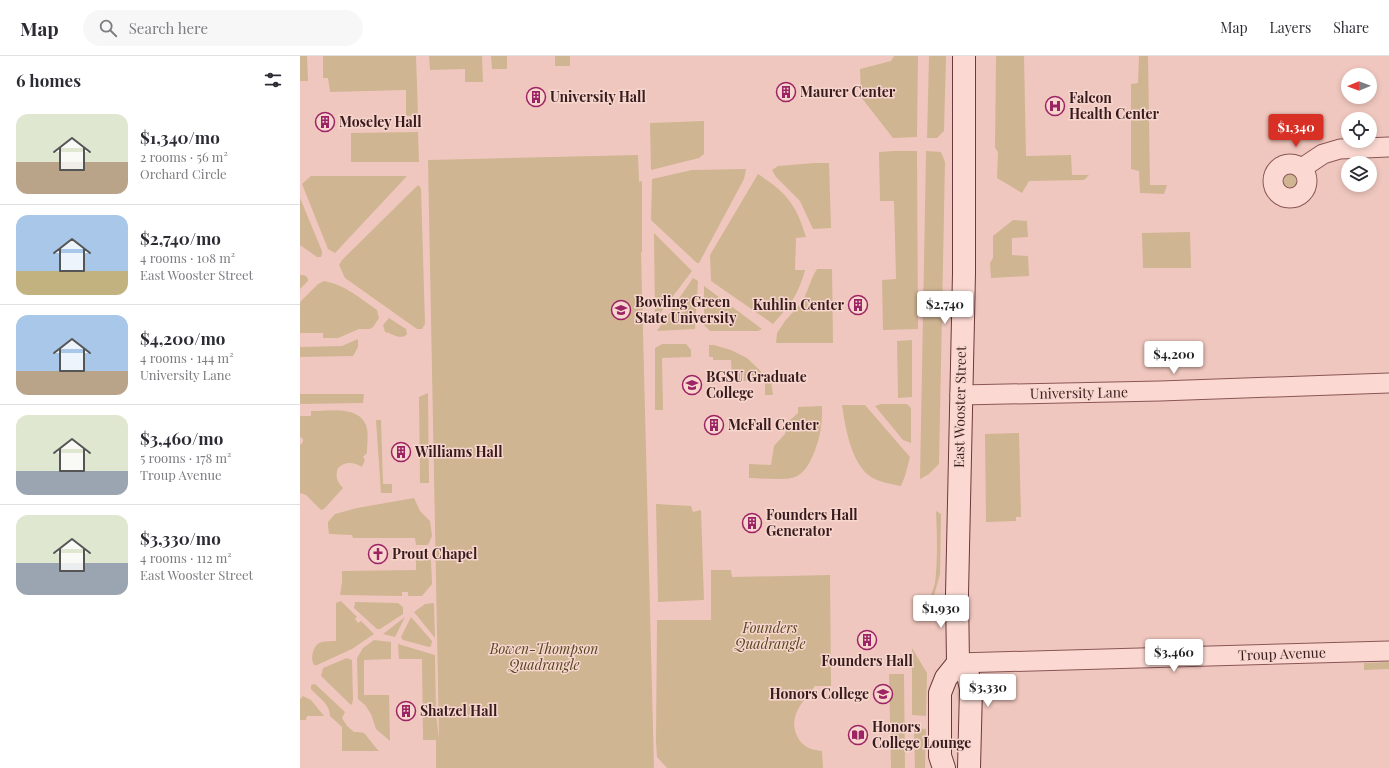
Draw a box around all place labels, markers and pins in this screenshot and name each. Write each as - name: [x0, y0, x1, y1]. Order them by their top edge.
- building icon: Maurer Center: [775, 81, 797, 103]
- place label: Maurer Center: [800, 82, 896, 101]
- building icon: University Hall: [525, 86, 547, 108]
- place label: University Hall: [550, 87, 647, 106]
- place label: Falcon Health Center: [1069, 88, 1160, 123]
- hospital icon: Falcon Health Center: [1044, 95, 1066, 117]
- building icon: Moseley Hall: [314, 111, 336, 133]
- place label: Moseley Hall: [339, 112, 422, 131]
- pin: $1,340: [1263, 114, 1329, 148]
- pin: $2,740: [912, 291, 978, 325]
- place label: Bowling Green State University: [635, 292, 737, 327]
- building icon: Kuhlin Center: [847, 294, 869, 316]
- place label: Kuhlin Center: [753, 295, 844, 314]
- school or university icon: Bowling Green State University: [610, 299, 632, 321]
- pin: $4,200: [1141, 341, 1207, 375]
- place label: BGSU Graduate College: [706, 367, 807, 402]
- school or university icon: BGSU Graduate College: [681, 374, 703, 396]
- building icon: McFall Center: [703, 414, 725, 436]
- place label: McFall Center: [728, 415, 819, 434]
- building icon: Williams Hall: [390, 441, 412, 463]
- place label: Williams Hall: [414, 442, 503, 461]
- place label: Founders Hall Generator: [766, 505, 858, 540]
- building icon: Founders Hall Generator: [741, 512, 763, 534]
- church icon: Prout Chapel: [367, 543, 389, 565]
- place label: Prout Chapel: [392, 544, 478, 563]
- pin: $1,930: [908, 595, 974, 629]
- building icon: Founders Hall: [856, 629, 878, 651]
- pin: $3,460: [1141, 639, 1207, 673]
- place label: Founders Hall: [821, 651, 913, 670]
- pin: $3,330: [955, 674, 1021, 708]
- school or university icon: Honors College: [872, 683, 894, 705]
- place label: Honors College: [769, 684, 869, 703]
- building icon: Shatzel Hall: [395, 700, 417, 722]
- place label: Shatzel Hall: [420, 701, 498, 720]
- place label: Honors College Lounge: [872, 717, 971, 752]
- library icon: Honors College Lounge: [847, 724, 869, 746]

